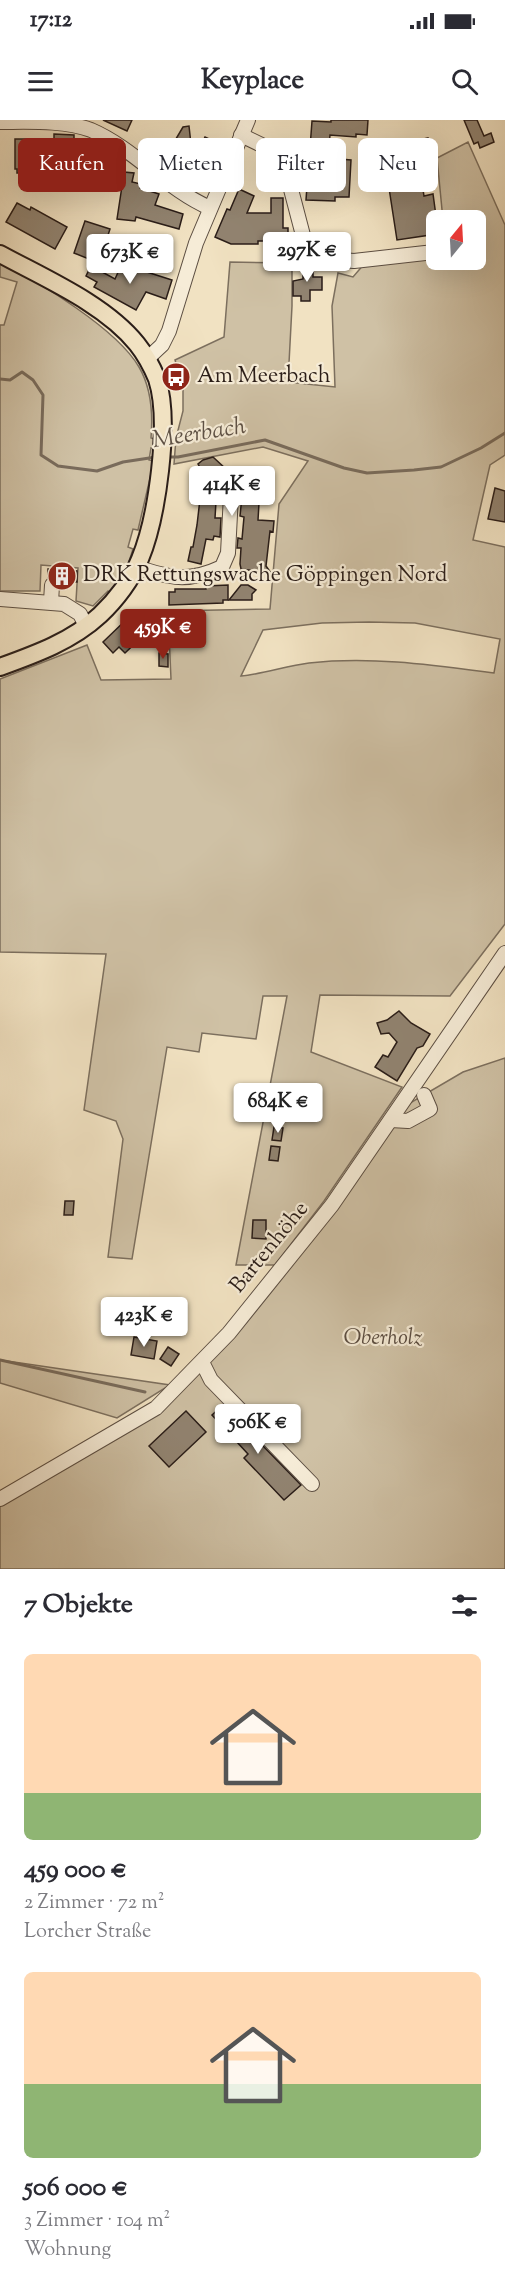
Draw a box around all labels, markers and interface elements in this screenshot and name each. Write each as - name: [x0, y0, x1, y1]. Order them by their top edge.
- text: 17:12: [30, 5, 72, 37]
- text: Keyplace: [201, 62, 304, 101]
- icon: menu: [24, 65, 57, 98]
- icon: search: [448, 65, 481, 98]
- chip: Kaufen: [18, 138, 126, 192]
- chip: Mieten: [138, 138, 244, 192]
- chip: Filter: [256, 138, 346, 192]
- chip: Neu: [358, 138, 438, 192]
- north arrow: [426, 210, 486, 270]
- map controls: [426, 210, 486, 270]
- pin: 297K €: [258, 232, 356, 283]
- pin: 673K €: [81, 234, 179, 285]
- text: 297K €: [277, 237, 337, 266]
- text: 673K €: [100, 239, 160, 268]
- bus stop icon: Am Meerbach: [160, 361, 192, 393]
- place label: Am Meerbach: [197, 361, 331, 393]
- water label: Meerbach: [150, 410, 248, 458]
- pin: 414K €: [183, 466, 281, 517]
- text: 414K €: [203, 471, 261, 500]
- building icon: DRK Rettungswache Göppingen Nord: [46, 560, 78, 592]
- place label: DRK Rettungswache Göppingen Nord: [83, 560, 447, 592]
- pin: 459K €: [114, 609, 212, 660]
- text: 459K €: [134, 614, 192, 643]
- pin: 684K €: [229, 1083, 327, 1134]
- text: 684K €: [248, 1088, 308, 1117]
- street label: Bartenhöhe: [223, 1195, 317, 1301]
- pin: 423K €: [95, 1297, 193, 1348]
- text: 423K €: [115, 1302, 173, 1331]
- park label: Oberholz: [343, 1323, 423, 1355]
- pin: 506K €: [209, 1404, 307, 1455]
- text: 506K €: [229, 1409, 287, 1438]
- text: 7 Objekte: [24, 1587, 133, 1624]
- icon: filters: [448, 1589, 481, 1622]
- icon: home: [199, 1693, 307, 1801]
- text: 459 000 €: [24, 1852, 127, 1889]
- text: 2 Zimmer · 72 m²: [24, 1889, 165, 1918]
- text: Lorcher Straße: [24, 1918, 151, 1947]
- icon: home: [199, 2011, 307, 2119]
- text: 506 000 €: [24, 2170, 128, 2207]
- text: 3 Zimmer · 104 m²: [24, 2207, 170, 2236]
- text: Wohnung: [24, 2236, 111, 2265]

